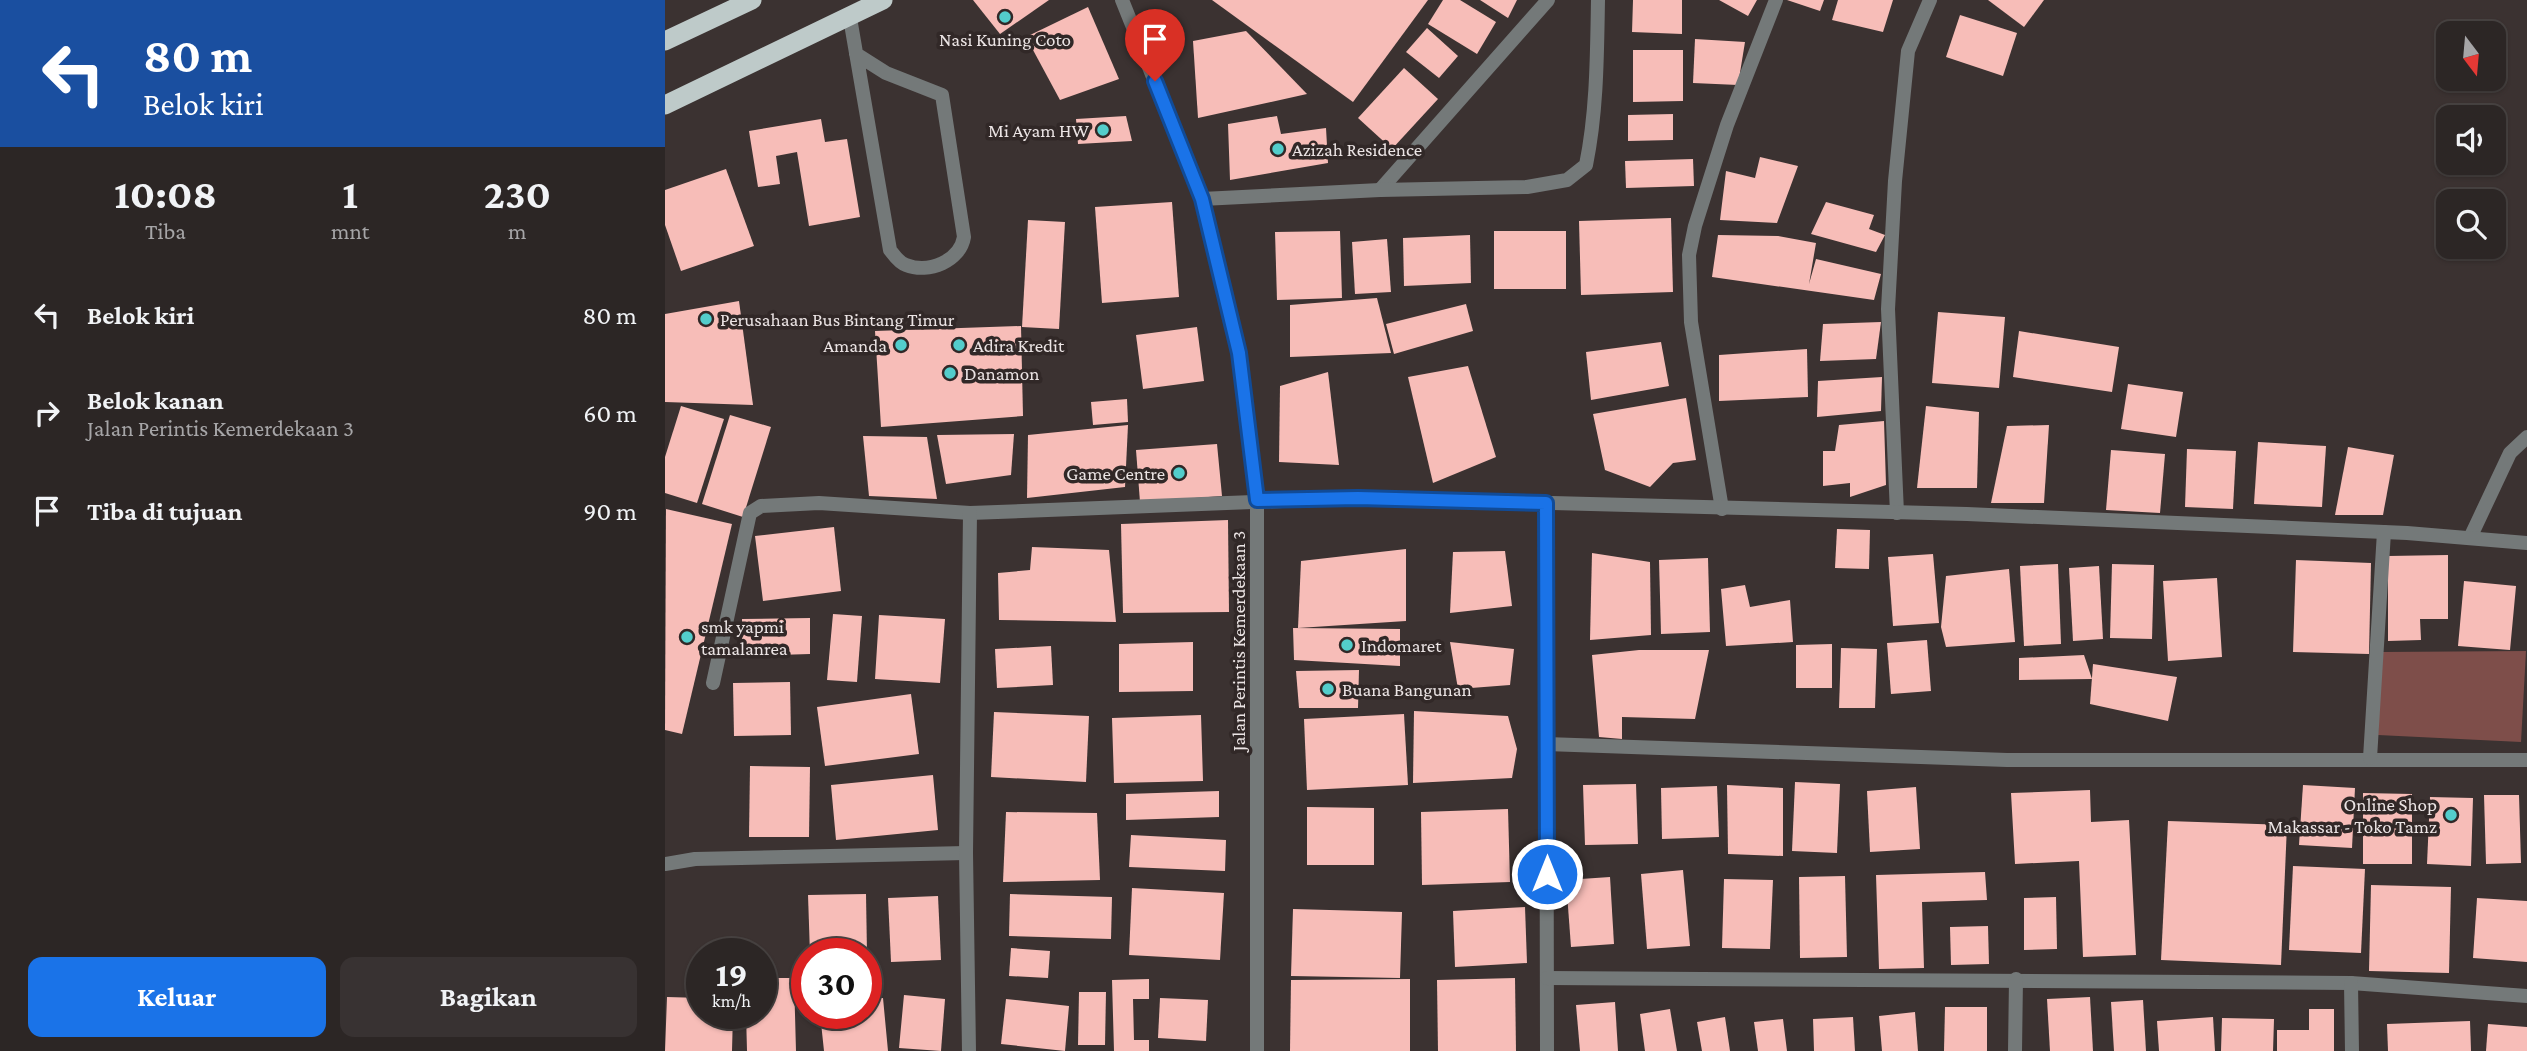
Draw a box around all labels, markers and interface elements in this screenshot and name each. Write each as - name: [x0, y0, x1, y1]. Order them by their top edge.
- marker: Nasi Kuning Coto: [997, 9, 1013, 25]
- pin: [1125, 9, 1185, 81]
- icon: arrive: [1136, 20, 1174, 58]
- north arrow: [2436, 21, 2506, 91]
- map controls: [2436, 21, 2506, 259]
- icon: left: [28, 28, 119, 119]
- text: 80 m: [143, 28, 252, 83]
- place label: Nasi Kuning Coto: [939, 29, 1071, 50]
- text: Belok kiri: [143, 86, 264, 122]
- button: sound: [2436, 105, 2506, 175]
- place label: Mi Ayam HW: [988, 120, 1090, 141]
- marker: Mi Ayam HW: [1095, 122, 1111, 138]
- place label: Azizah Residence: [1292, 139, 1422, 160]
- marker: Azizah Residence: [1270, 141, 1286, 157]
- text: 10:08: [114, 170, 217, 217]
- text: 1: [342, 170, 358, 217]
- text: 230: [483, 170, 551, 217]
- button: search: [2436, 189, 2506, 259]
- text: Tiba: [145, 218, 186, 244]
- text: mnt: [331, 218, 369, 244]
- text: m: [508, 218, 526, 244]
- icon: left: [28, 296, 66, 334]
- text: Belok kiri: [87, 301, 194, 330]
- text: 80 m: [583, 301, 637, 330]
- place label: Perusahaan Bus Bintang Timur: [720, 309, 955, 330]
- marker: Perusahaan Bus Bintang Timur: [698, 311, 714, 327]
- place label: Amanda: [823, 335, 887, 356]
- place label: Adira Kredit: [973, 335, 1065, 356]
- marker: Amanda: [893, 337, 909, 353]
- marker: Adira Kredit: [951, 337, 967, 353]
- place label: Danamon: [964, 363, 1039, 384]
- marker: Danamon: [942, 365, 958, 381]
- text: Belok kanan: [87, 386, 224, 415]
- icon: right: [28, 394, 66, 432]
- text: 60 m: [583, 399, 637, 428]
- text: Jalan Perintis Kemerdekaan 3: [87, 415, 354, 441]
- place label: Game Centre: [1066, 463, 1165, 484]
- marker: Game Centre: [1171, 465, 1187, 481]
- icon: arrive: [28, 492, 66, 530]
- text: Tiba di tujuan: [87, 497, 242, 526]
- text: 90 m: [583, 497, 637, 526]
- street label: Jalan Perintis Kemerdekaan 3: [1228, 531, 1249, 753]
- place label: smk yapmi tamalanrea: [701, 616, 788, 659]
- marker: smk yapmi tamalanrea: [679, 629, 695, 645]
- place label: Indomaret: [1361, 635, 1442, 656]
- marker: Indomaret: [1339, 637, 1355, 653]
- place label: Buana Bangunan: [1342, 679, 1472, 700]
- marker: Buana Bangunan: [1320, 681, 1336, 697]
- place label: Online Shop Makassar - Toko Tamz: [2267, 794, 2437, 837]
- marker: Online Shop Makassar - Toko Tamz: [2443, 807, 2459, 823]
- position arrow: [1510, 837, 1584, 911]
- speed limit sign: 30: [791, 938, 882, 1029]
- text: 19: [715, 955, 748, 994]
- button: Keluar: [28, 957, 326, 1037]
- button: Bagikan: [340, 957, 637, 1037]
- text: km/h: [712, 991, 751, 1011]

